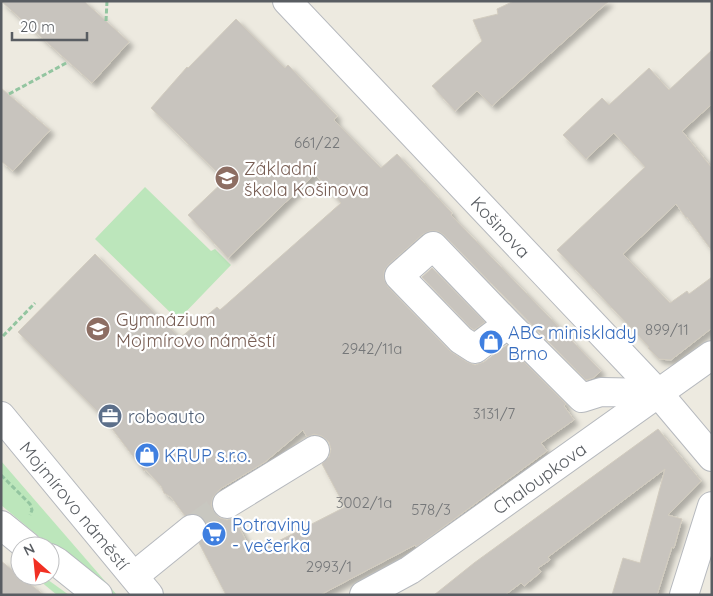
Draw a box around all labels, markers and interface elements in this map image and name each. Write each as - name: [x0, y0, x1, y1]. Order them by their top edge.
- scale bar: [12, 10, 88, 42]
- text: 20 m: [20, 17, 55, 36]
- house number: 661/22: [294, 133, 340, 152]
- place label: Základní škola Košinova: [244, 157, 369, 201]
- school or university icon: Základní škola Košinova: [214, 165, 240, 191]
- street label: Košinova: [466, 191, 535, 263]
- place label: Gymnázium Mojmírovo náměstí: [116, 308, 276, 352]
- school or university icon: Gymnázium Mojmírovo náměstí: [85, 316, 111, 342]
- house number: 899/11: [645, 320, 689, 339]
- place label: ABC minisklady Brno: [508, 321, 637, 365]
- shop icon: ABC minisklady Brno: [478, 329, 504, 355]
- house number: 2942/11a: [342, 339, 402, 358]
- office icon: roboauto: [97, 403, 123, 429]
- house number: 3131/7: [473, 404, 515, 423]
- place label: roboauto: [128, 405, 205, 428]
- street label: Mojmírovo náměstí: [15, 436, 135, 574]
- street label: Chaloupkova: [488, 437, 590, 519]
- shop icon: KRUP s.r.o.: [134, 442, 160, 468]
- place label: KRUP s.r.o.: [164, 444, 251, 467]
- house number: 3002/1a: [336, 493, 392, 512]
- house number: 578/3: [411, 500, 451, 519]
- place label: Potraviny - večerka: [232, 513, 311, 557]
- supermarket icon: Potraviny - večerka: [201, 521, 227, 547]
- north arrow: [10, 536, 60, 586]
- text: N: [20, 539, 38, 560]
- house number: 2993/1: [306, 557, 352, 576]

